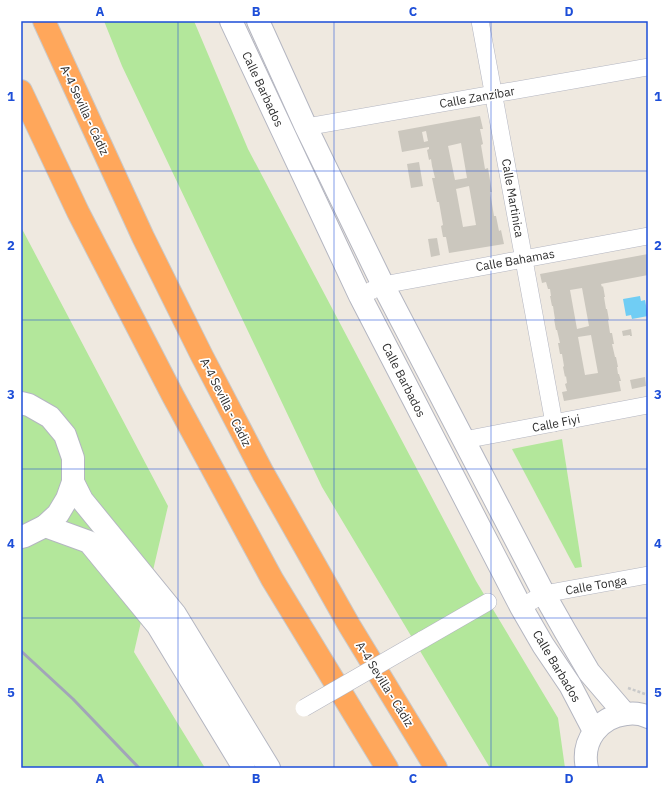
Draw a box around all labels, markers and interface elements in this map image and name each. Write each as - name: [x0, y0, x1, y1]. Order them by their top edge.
- text: A: [96, 3, 105, 20]
- text: B: [252, 3, 261, 20]
- text: C: [409, 3, 418, 20]
- text: D: [564, 3, 574, 20]
- street label: Calle Barbados: [239, 49, 287, 129]
- street label: A-4 Sevilla - Cádiz: [58, 63, 113, 158]
- street label: Calle Zanzíbar: [438, 83, 516, 111]
- text: 1: [7, 88, 15, 105]
- text: 1: [654, 88, 662, 105]
- street label: Calle Martinica: [499, 157, 527, 239]
- text: 2: [7, 237, 15, 254]
- text: 2: [654, 237, 662, 254]
- street label: Calle Bahamas: [474, 246, 556, 274]
- street label: Calle Barbados: [379, 340, 429, 420]
- street label: A-4 Sevilla - Cádiz: [197, 355, 255, 449]
- text: 3: [7, 386, 15, 403]
- text: 3: [654, 386, 662, 403]
- street label: Calle Fiyi: [531, 411, 581, 435]
- text: 4: [7, 535, 15, 552]
- text: 4: [654, 535, 662, 552]
- street label: Calle Tonga: [564, 572, 628, 598]
- street label: Calle Barbados: [530, 627, 584, 705]
- street label: A-4 Sevilla - Cádiz: [353, 639, 417, 730]
- text: 5: [7, 684, 15, 701]
- text: 5: [654, 684, 662, 701]
- text: A: [96, 770, 105, 787]
- text: B: [252, 770, 261, 787]
- text: C: [409, 770, 418, 787]
- text: D: [564, 770, 574, 787]

